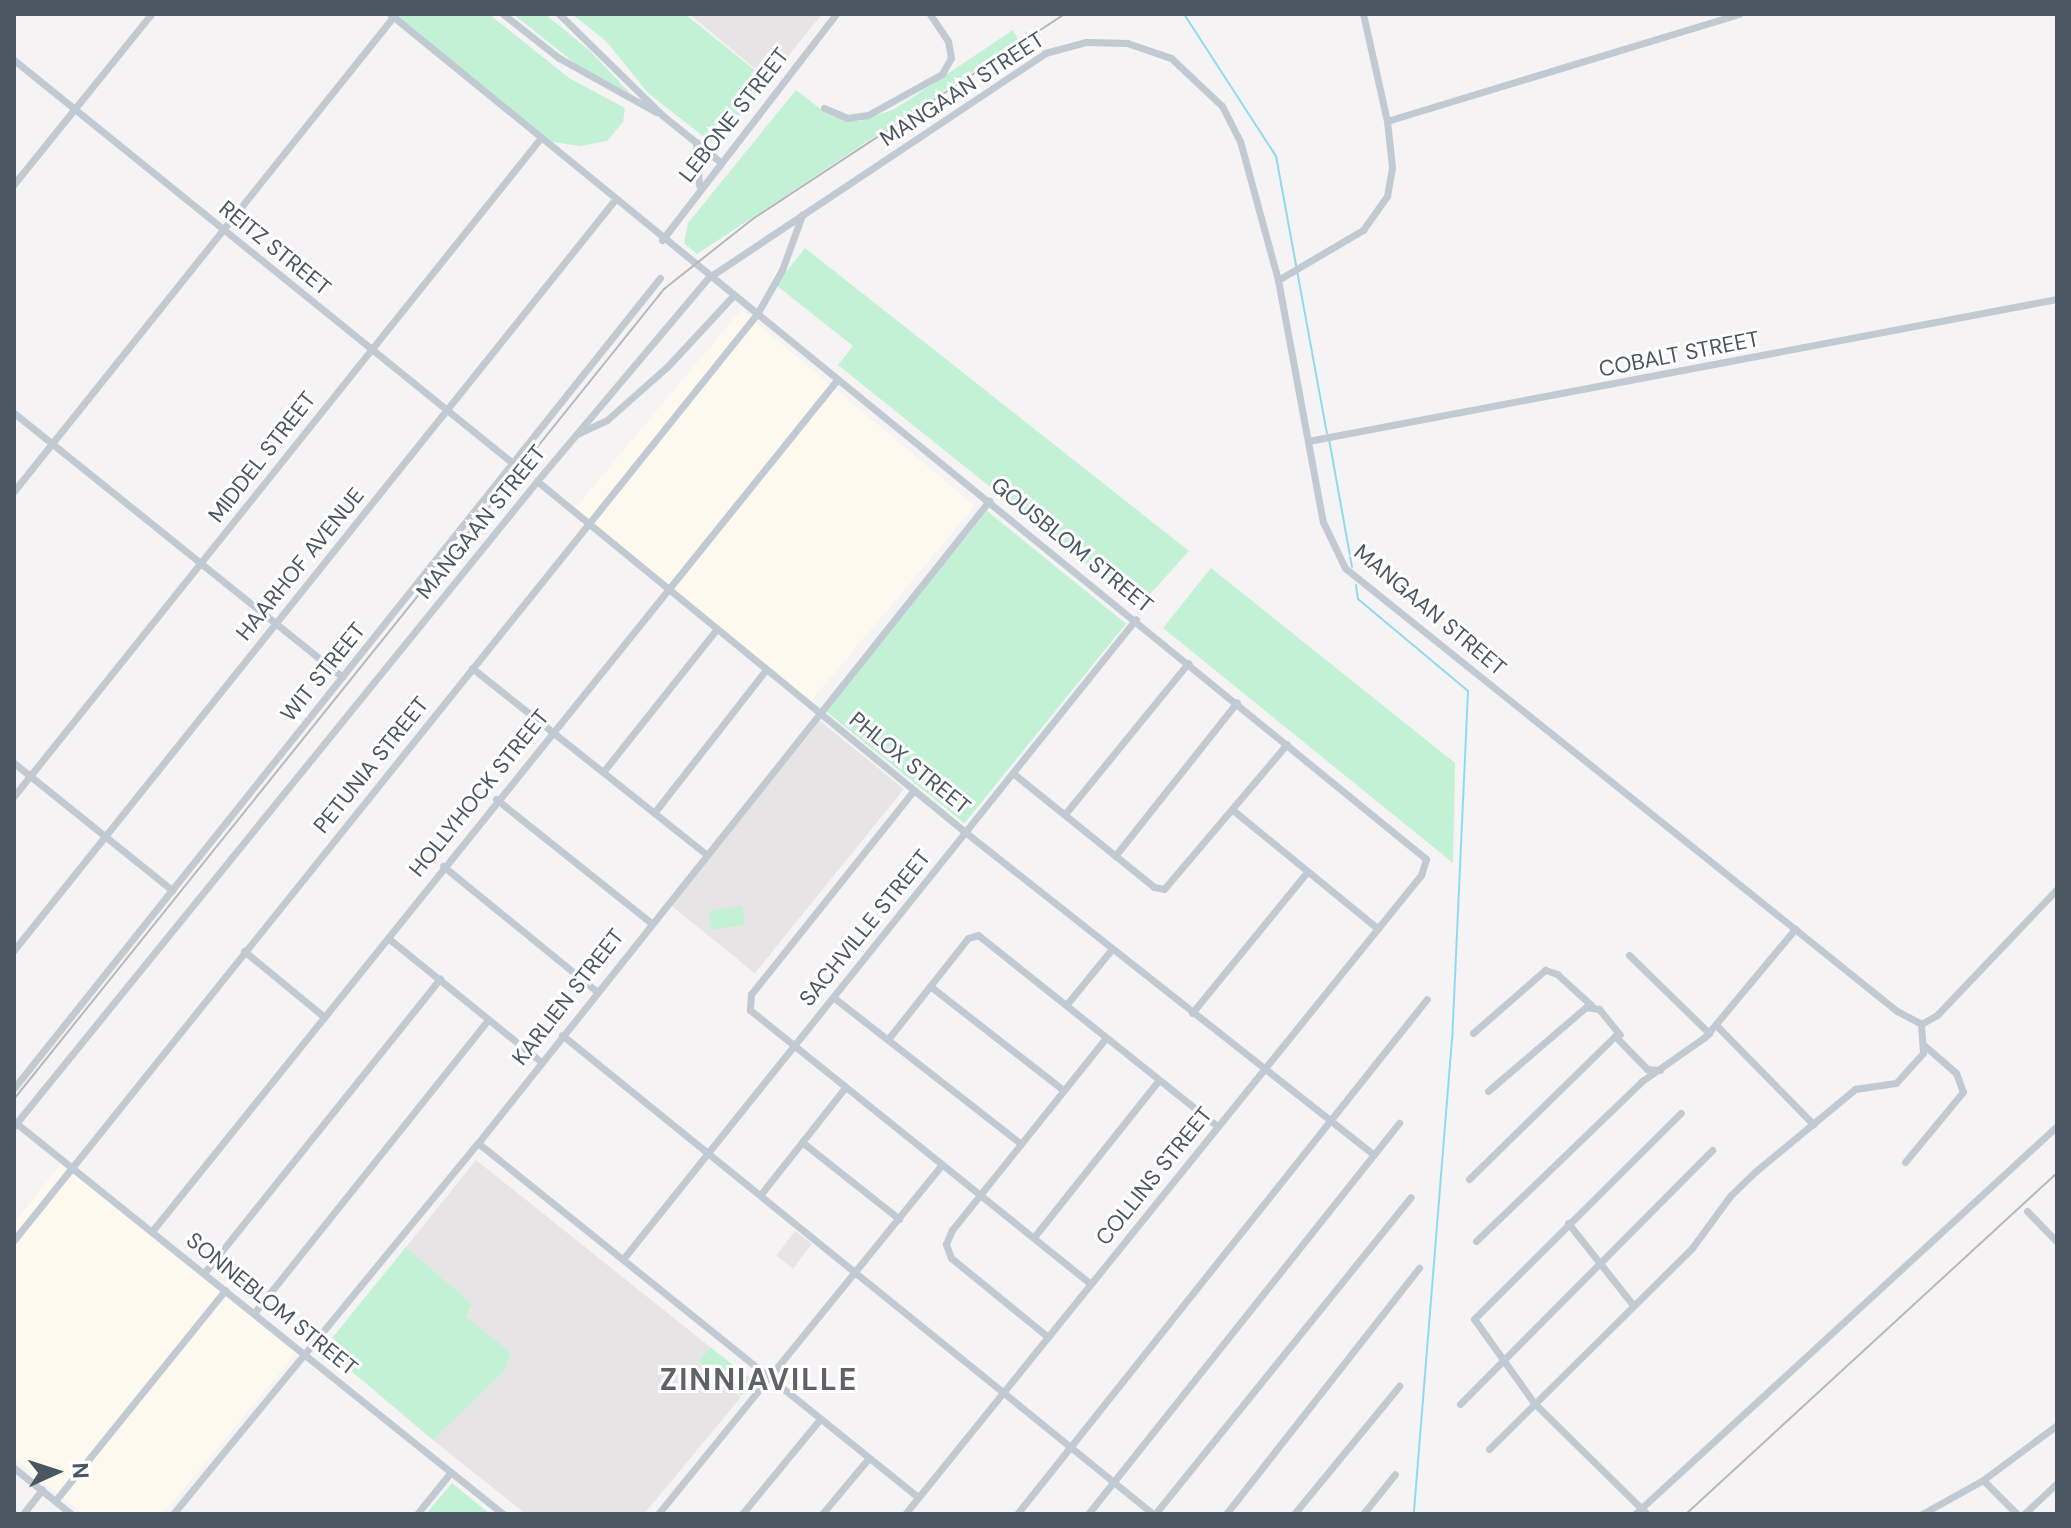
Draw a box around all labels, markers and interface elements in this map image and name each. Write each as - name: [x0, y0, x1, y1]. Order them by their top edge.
- street label: MANGAAN STREET: [875, 26, 1049, 152]
- street label: LEBONE STREET: [673, 43, 795, 187]
- street label: REITZ STREET: [214, 195, 336, 301]
- street label: COBALT STREET: [1597, 326, 1761, 382]
- street label: MIDDEL STREET: [203, 386, 321, 528]
- street label: MANGAAN STREET: [411, 440, 551, 604]
- street label: GOUSBLOM STREET: [986, 472, 1158, 618]
- street label: HAARHOF AVENUE: [230, 482, 370, 646]
- street label: MANGAAN STREET: [1349, 539, 1511, 681]
- street label: WIT STREET: [275, 617, 371, 727]
- street label: PETUNIA STREET: [308, 692, 434, 838]
- street label: HOLLYHOCK STREET: [404, 704, 554, 882]
- street label: PHLOX STREET: [844, 706, 976, 820]
- street label: SACHVILLE STREET: [794, 844, 936, 1012]
- street label: KARLIEN STREET: [507, 924, 629, 1070]
- street label: COLLINS STREET: [1090, 1102, 1218, 1250]
- street label: SONNEBLOM STREET: [181, 1227, 363, 1381]
- district label: ZINNIAVILLE: [660, 1362, 858, 1398]
- north arrow: [16, 1432, 96, 1512]
- text: N: [66, 1462, 95, 1479]

